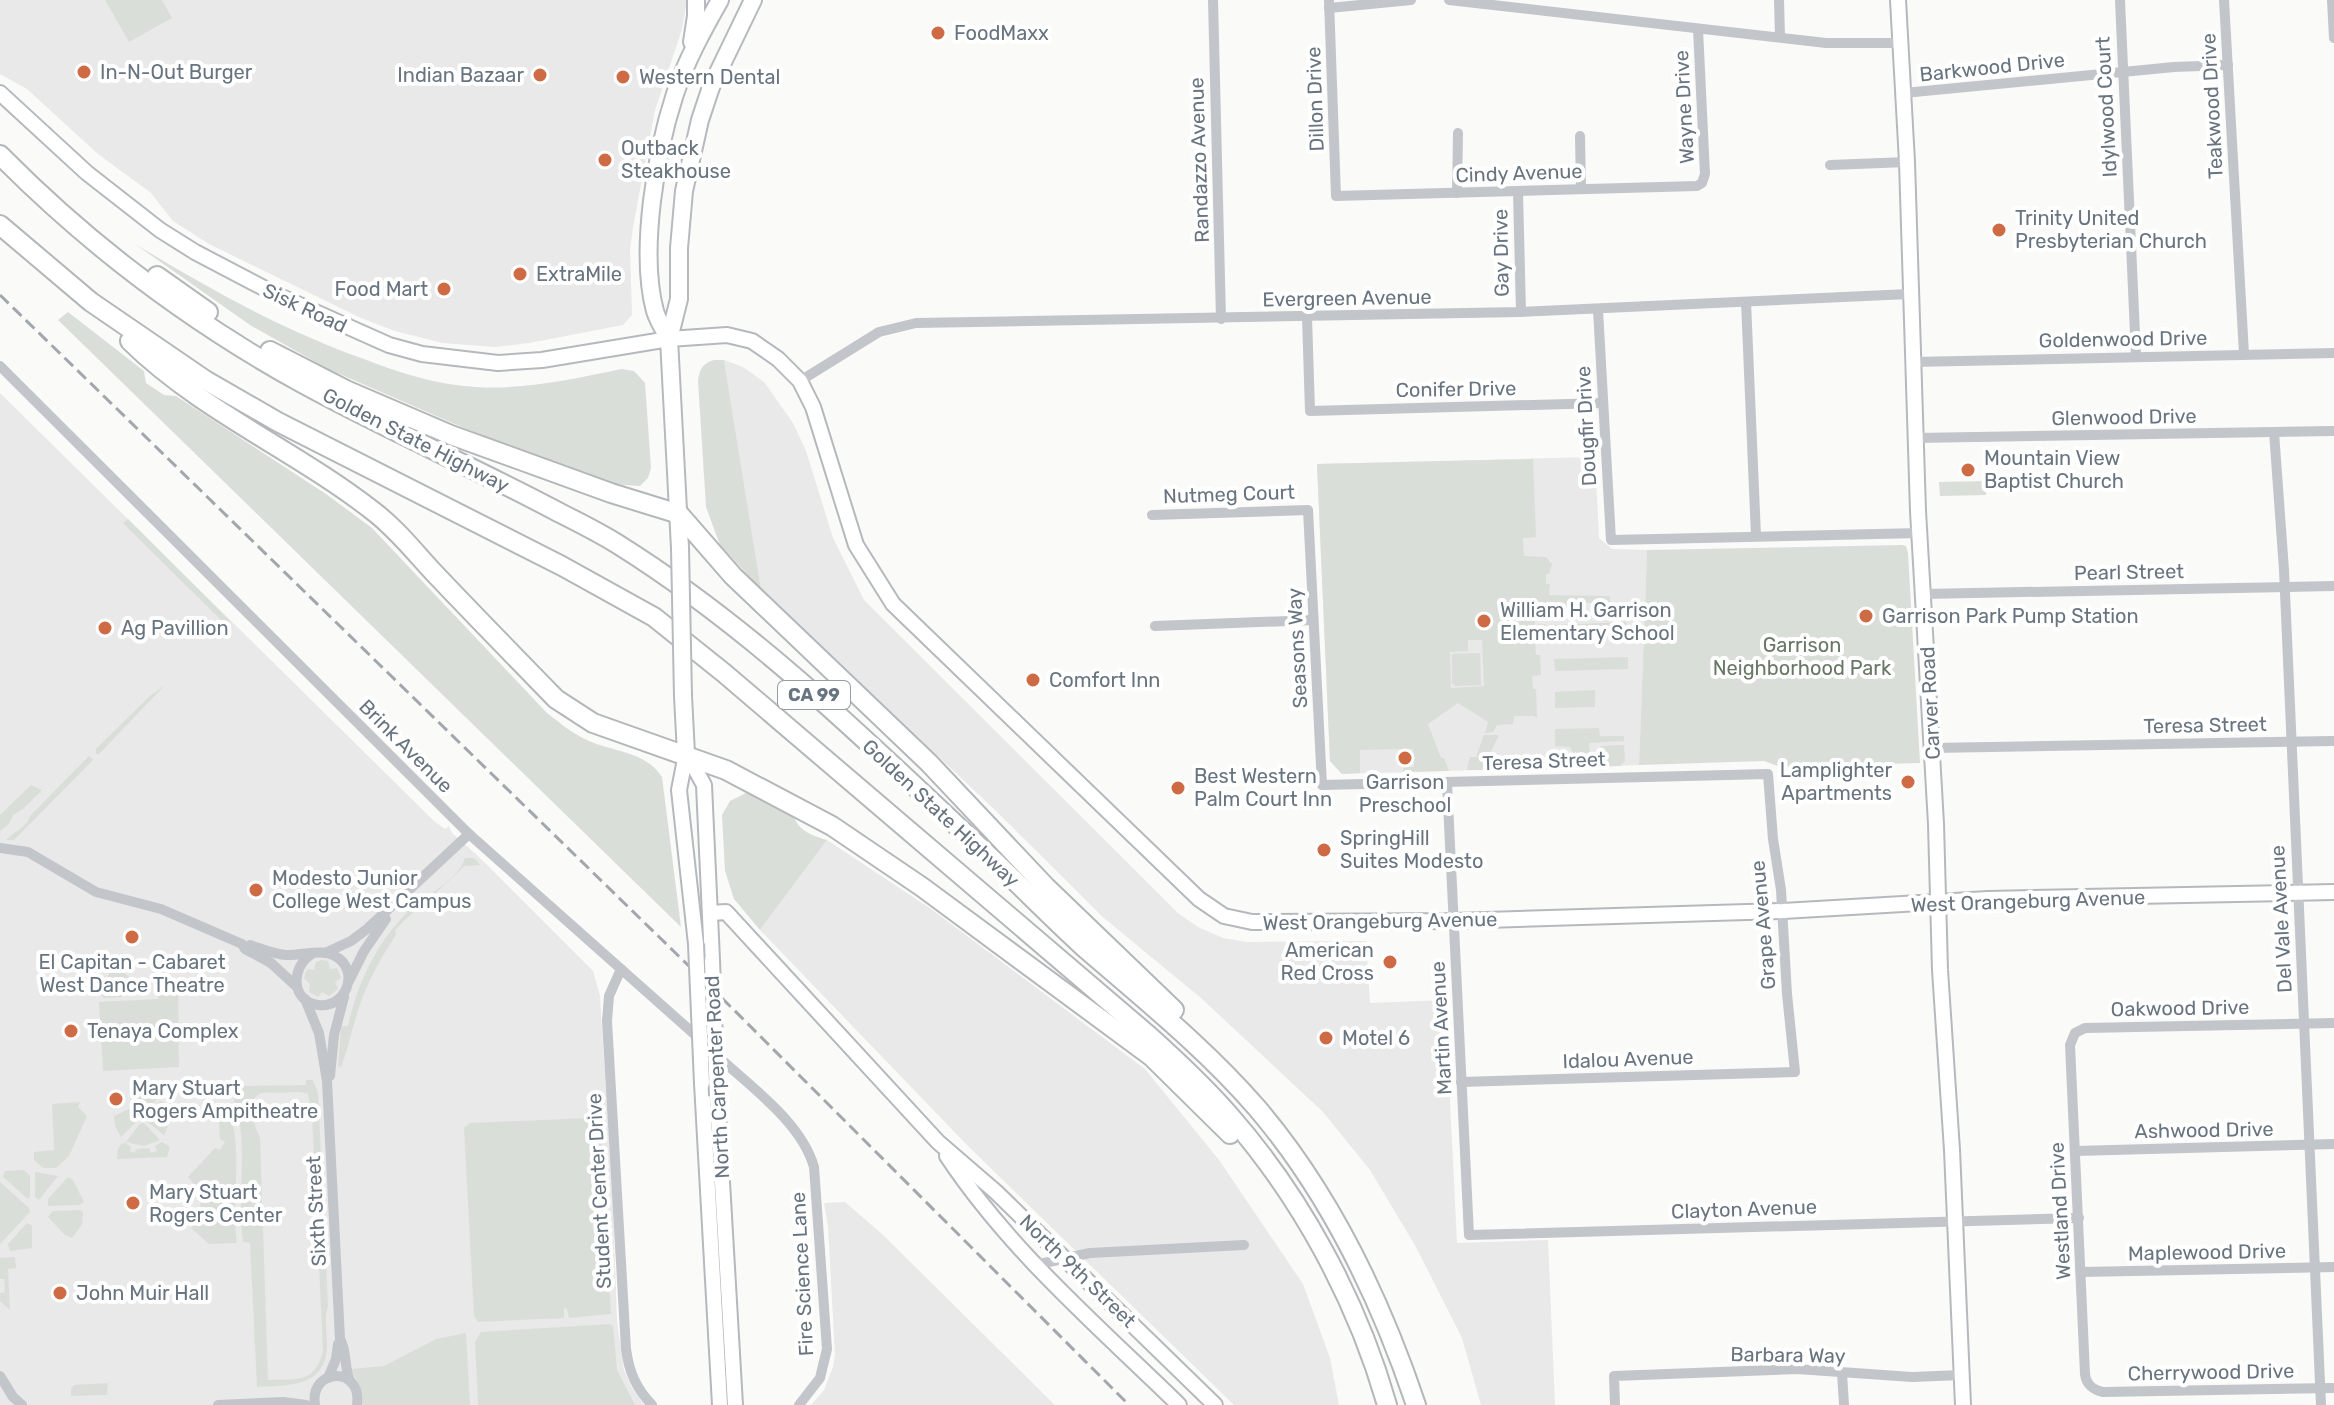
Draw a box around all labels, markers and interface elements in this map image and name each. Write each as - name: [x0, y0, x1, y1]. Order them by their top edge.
- place label: FoodMaxx: [954, 21, 1049, 45]
- marker: FoodMaxx: [929, 24, 947, 42]
- street label: Teakwood Drive: [2196, 33, 2228, 179]
- street label: Idylwood Court: [2090, 36, 2122, 178]
- street label: Dillon Drive: [1301, 46, 1329, 152]
- street label: Barkwood Drive: [1918, 47, 2066, 87]
- street label: Wayne Drive: [1669, 50, 1699, 164]
- place label: In-N-Out Burger: [100, 60, 253, 84]
- marker: In-N-Out Burger: [75, 63, 93, 81]
- place label: Indian Bazaar: [397, 63, 524, 87]
- place label: Western Dental: [639, 65, 780, 89]
- marker: Indian Bazaar: [531, 66, 549, 84]
- marker: Western Dental: [614, 68, 632, 86]
- street label: Randazzo Avenue: [1184, 77, 1214, 243]
- place label: Outback Steakhouse: [621, 136, 731, 183]
- marker: Outback Steakhouse: [596, 151, 614, 169]
- street label: Cindy Avenue: [1455, 159, 1583, 187]
- place label: Trinity United Presbyterian Church: [2015, 206, 2207, 253]
- street label: Gay Drive: [1488, 209, 1514, 297]
- marker: Trinity United Presbyterian Church: [1990, 221, 2008, 239]
- place label: ExtraMile: [536, 262, 622, 286]
- marker: ExtraMile: [511, 265, 529, 283]
- place label: Food Mart: [334, 277, 428, 301]
- street label: Sisk Road: [259, 278, 351, 338]
- marker: Food Mart: [435, 280, 453, 298]
- street label: Evergreen Avenue: [1262, 285, 1432, 311]
- street label: Goldenwood Drive: [2038, 326, 2208, 352]
- street label: Dougfir Drive: [1571, 365, 1601, 487]
- street label: Conifer Drive: [1395, 376, 1517, 402]
- street label: Golden State Highway: [319, 383, 513, 497]
- street label: Glenwood Drive: [2051, 404, 2197, 430]
- place label: Mountain View Baptist Church: [1984, 446, 2124, 493]
- marker: Mountain View Baptist Church: [1959, 461, 1977, 479]
- street label: Nutmeg Court: [1163, 480, 1295, 508]
- street label: Pearl Street: [2074, 559, 2184, 585]
- street label: Seasons Way: [1282, 587, 1312, 709]
- place label: William H. Garrison Elementary School: [1500, 598, 1675, 645]
- place label: Garrison Park Pump Station: [1882, 604, 2139, 628]
- marker: Garrison Park Pump Station: [1857, 607, 1875, 625]
- marker: William H. Garrison Elementary School: [1475, 612, 1493, 630]
- place label: Ag Pavillion: [121, 616, 229, 640]
- marker: Ag Pavillion: [96, 619, 114, 637]
- park label: Garrison Neighborhood Park: [1713, 633, 1892, 680]
- street label: Carver Road: [1915, 646, 1945, 760]
- place label: Comfort Inn: [1049, 668, 1160, 692]
- marker: Comfort Inn: [1024, 671, 1042, 689]
- road number: CA 99: [778, 681, 850, 709]
- street label: Brink Avenue: [354, 694, 458, 798]
- street label: Teresa Street: [2143, 712, 2267, 738]
- street label: Golden State Highway: [858, 734, 1024, 892]
- street label: Teresa Street: [1482, 747, 1606, 775]
- marker: Garrison Preschool: [1396, 749, 1414, 767]
- place label: Lamplighter Apartments: [1780, 758, 1892, 805]
- place label: Best Western Palm Court Inn: [1194, 764, 1332, 811]
- place label: Garrison Preschool: [1359, 770, 1451, 817]
- marker: Lamplighter Apartments: [1899, 773, 1917, 791]
- marker: Best Western Palm Court Inn: [1169, 779, 1187, 797]
- place label: SpringHill Suites Modesto: [1340, 826, 1483, 873]
- marker: SpringHill Suites Modesto: [1315, 841, 1333, 859]
- street label: Del Vale Avenue: [2265, 845, 2297, 993]
- street label: Grape Avenue: [1745, 859, 1781, 991]
- place label: Modesto Junior College West Campus: [272, 866, 471, 913]
- marker: Modesto Junior College West Campus: [247, 881, 265, 899]
- street label: West Orangeburg Avenue: [1910, 885, 2146, 917]
- street label: West Orangeburg Avenue: [1262, 907, 1498, 935]
- marker: El Capitan - Cabaret West Dance Theatre: [123, 928, 141, 946]
- place label: American Red Cross: [1280, 938, 1374, 985]
- place label: El Capitan - Cabaret West Dance Theatre: [38, 950, 226, 997]
- marker: American Red Cross: [1381, 953, 1399, 971]
- street label: Martin Avenue: [1426, 961, 1456, 1095]
- street label: North Carpenter Road: [700, 975, 734, 1179]
- street label: Oakwood Drive: [2111, 995, 2249, 1021]
- place label: Tenaya Complex: [87, 1019, 239, 1043]
- marker: Tenaya Complex: [62, 1022, 80, 1040]
- place label: Motel 6: [1342, 1026, 1410, 1050]
- marker: Motel 6: [1317, 1029, 1335, 1047]
- street label: Idalou Avenue: [1562, 1045, 1694, 1073]
- place label: Mary Stuart Rogers Ampitheatre: [132, 1076, 318, 1123]
- marker: Mary Stuart Rogers Ampitheatre: [107, 1090, 125, 1108]
- street label: Student Center Drive: [582, 1093, 616, 1289]
- street label: Ashwood Drive: [2134, 1117, 2274, 1143]
- street label: Westland Drive: [2044, 1142, 2076, 1280]
- street label: Sixth Street: [301, 1155, 331, 1267]
- place label: Mary Stuart Rogers Center: [149, 1180, 283, 1227]
- street label: Fire Science Lane: [786, 1191, 818, 1357]
- marker: Mary Stuart Rogers Center: [124, 1194, 142, 1212]
- street label: Clayton Avenue: [1671, 1194, 1817, 1224]
- street label: North 9th Street: [1015, 1209, 1141, 1333]
- street label: Maplewood Drive: [2128, 1239, 2286, 1265]
- place label: John Muir Hall: [76, 1281, 209, 1305]
- marker: John Muir Hall: [51, 1284, 69, 1302]
- street label: Barbara Way: [1730, 1342, 1846, 1368]
- street label: Cherrywood Drive: [2128, 1359, 2294, 1385]

